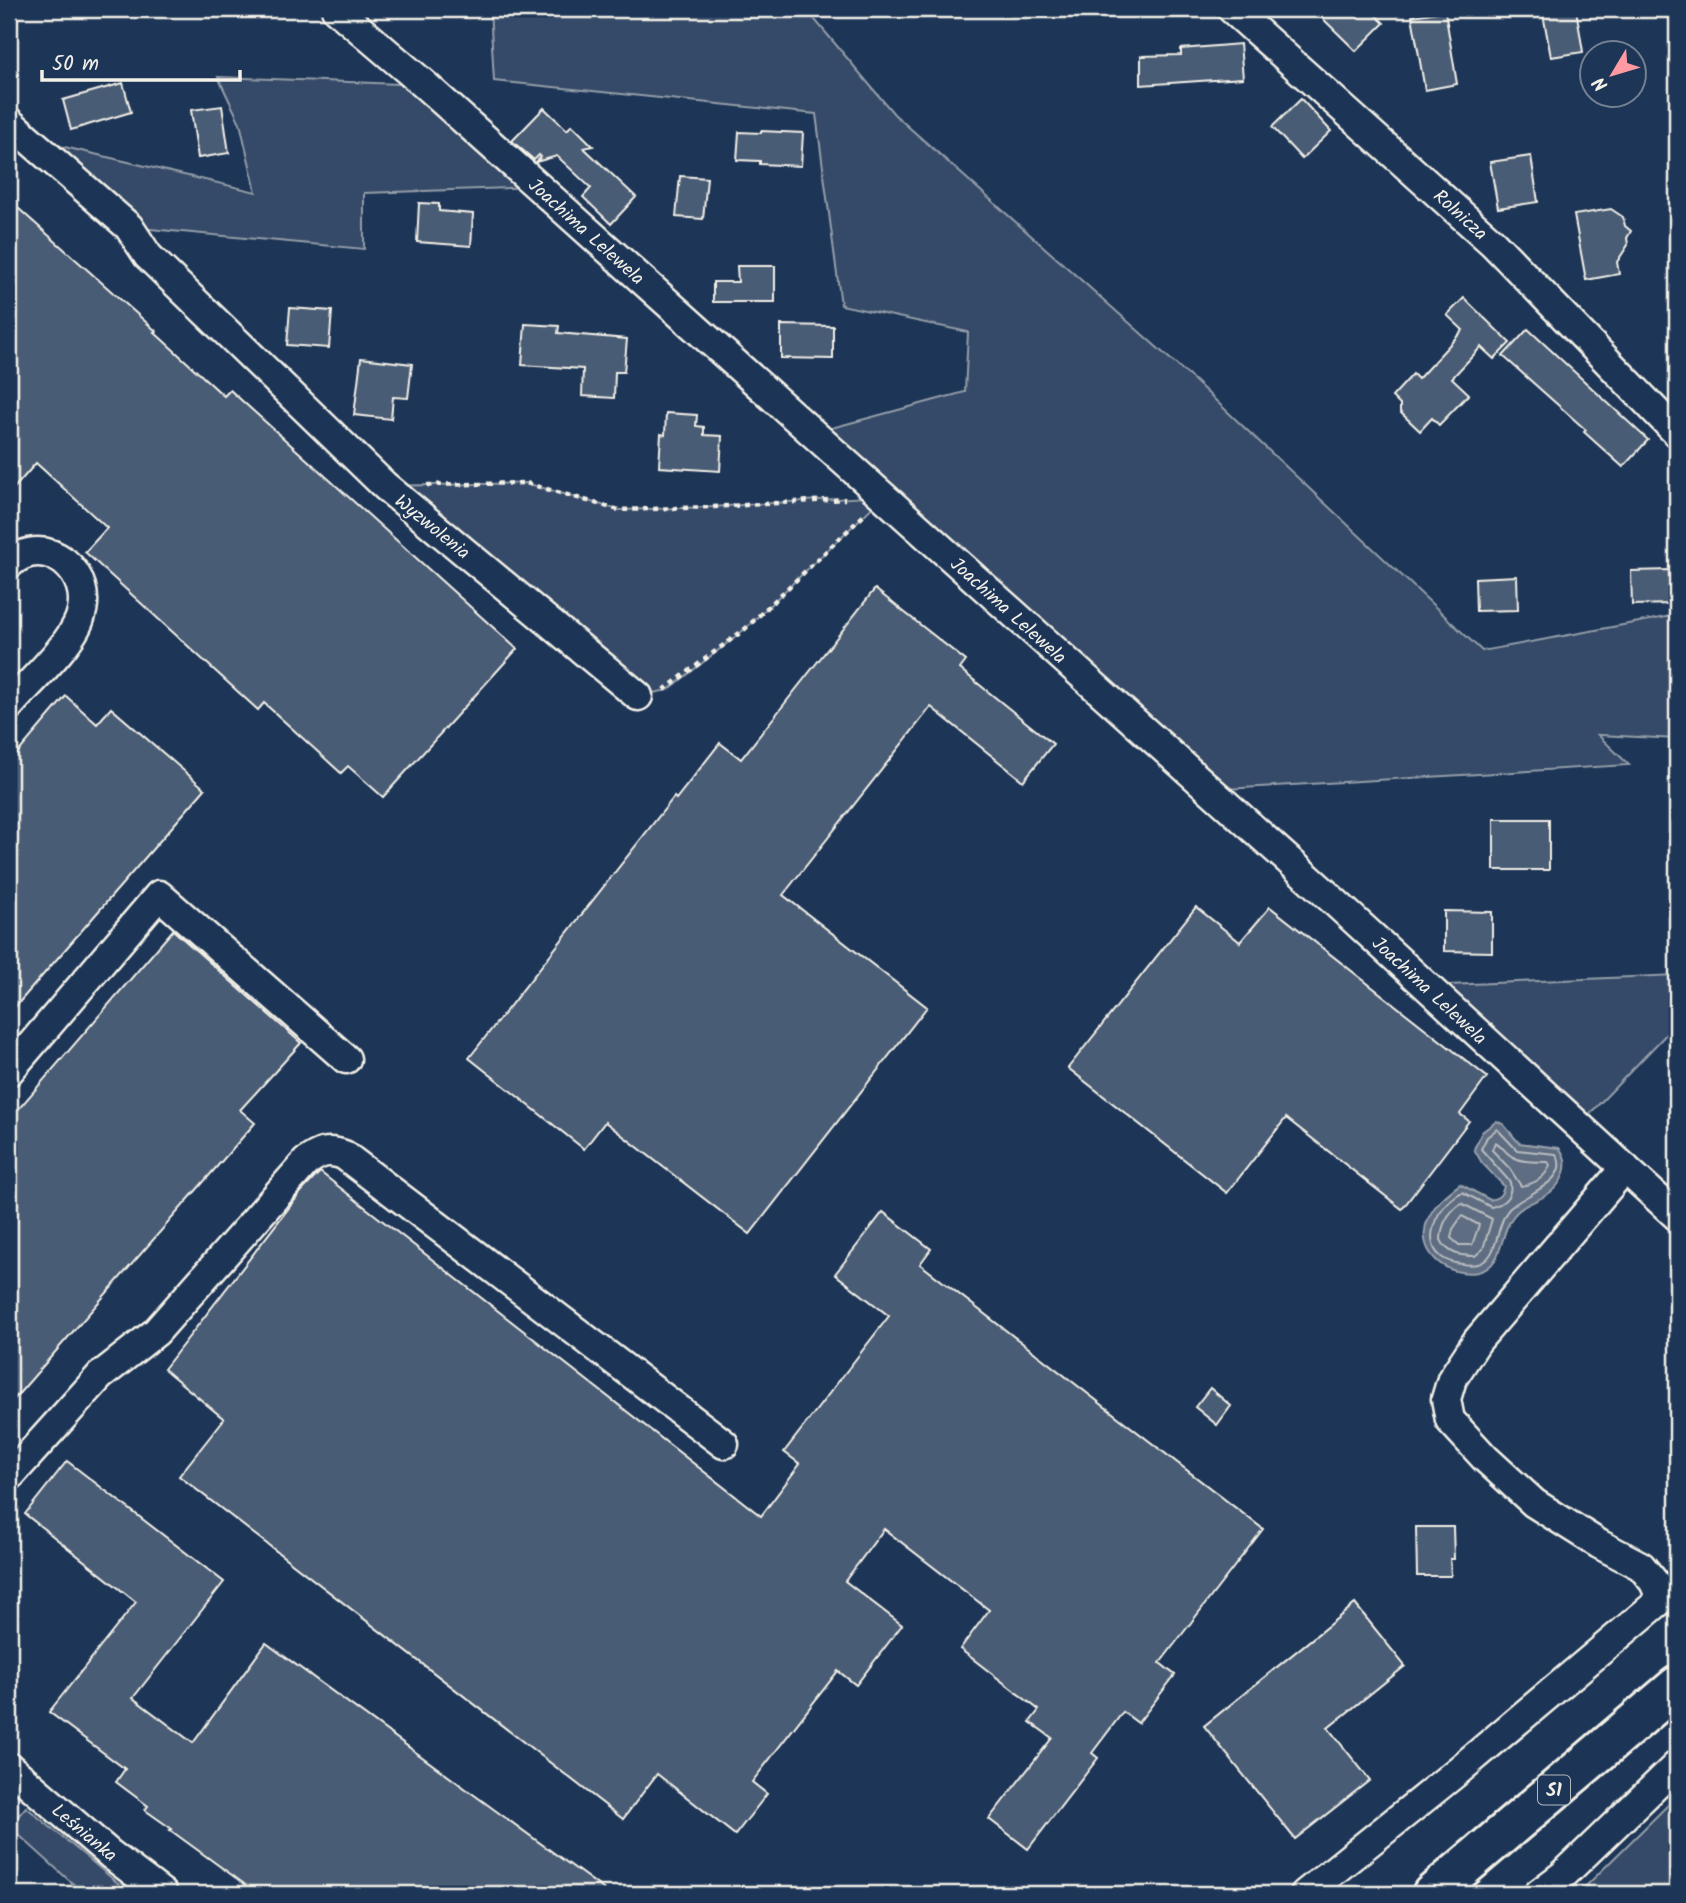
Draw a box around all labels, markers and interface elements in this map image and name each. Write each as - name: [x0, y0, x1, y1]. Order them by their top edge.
- scale bar: [42, 38, 240, 82]
- north arrow: [1578, 38, 1648, 108]
- text: 50 m: [52, 48, 99, 81]
- text: N: [1586, 69, 1617, 97]
- street label: Joachima Lelewela: [521, 172, 651, 293]
- street label: Rolnicza: [1426, 183, 1494, 248]
- street label: Wyzwolenia: [387, 487, 476, 568]
- street label: Joachima Lelewela: [943, 551, 1073, 672]
- street label: Joachima Lelewela: [1364, 930, 1493, 1053]
- road number: S1: [1538, 1776, 1570, 1804]
- street label: Leśnianka: [44, 1797, 123, 1870]

